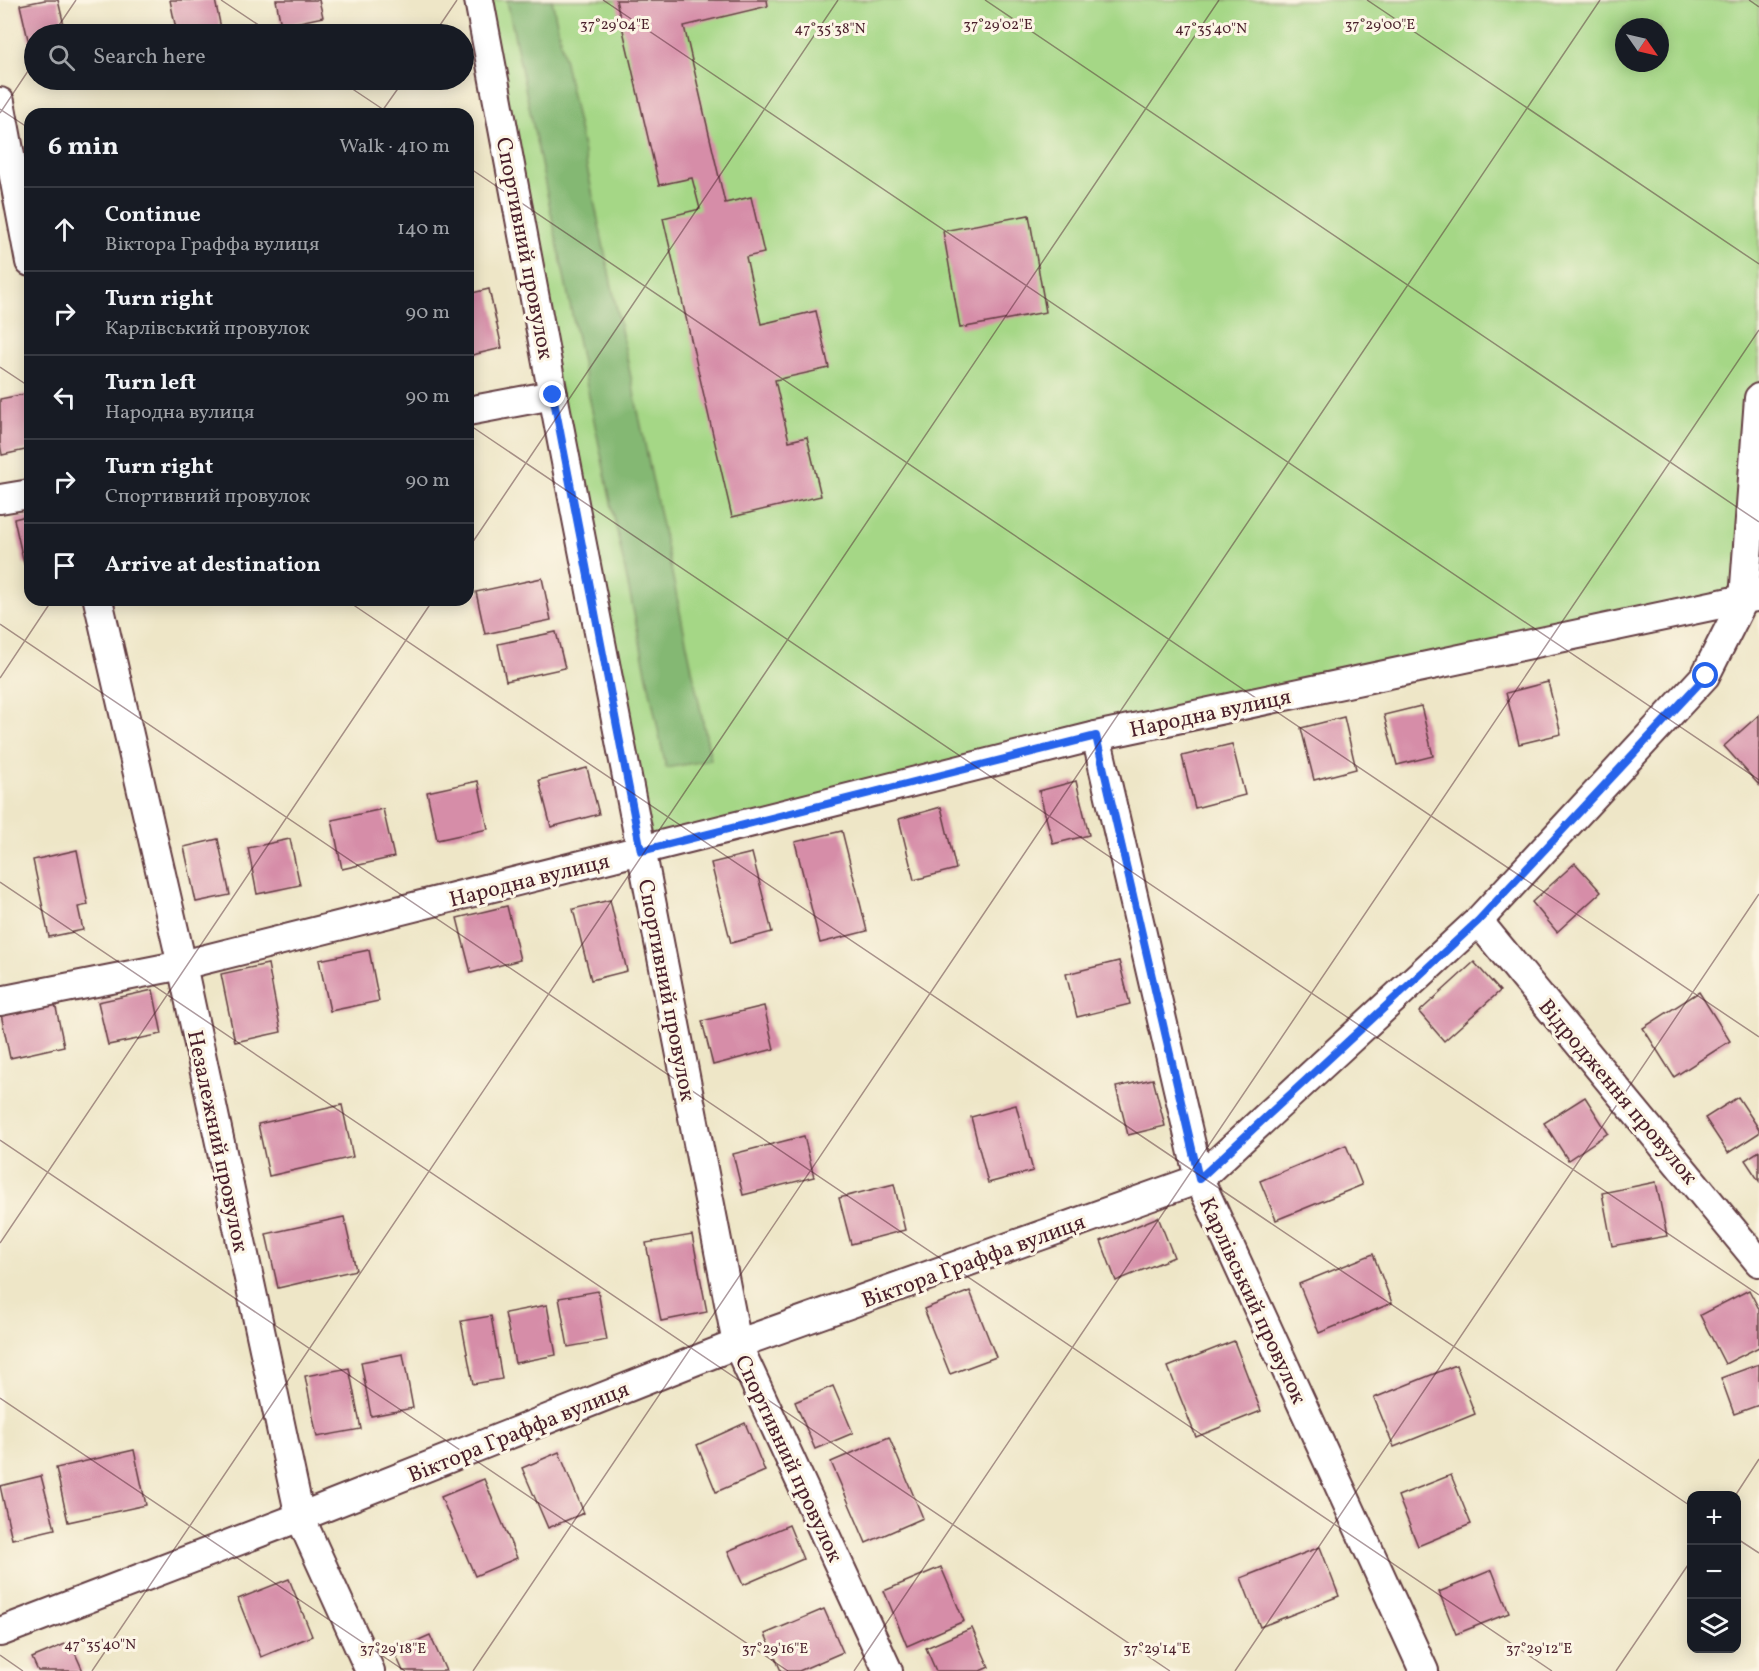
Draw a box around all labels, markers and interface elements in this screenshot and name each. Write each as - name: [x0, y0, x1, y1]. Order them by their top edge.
- text: 37°29'04"E: [580, 15, 650, 36]
- text: 37°29'02"E: [963, 15, 1033, 36]
- text: 37°29'00"E: [1345, 15, 1415, 36]
- north arrow: [1615, 18, 1669, 72]
- text: 47°35'38"N: [794, 19, 866, 40]
- text: 47°35'40"N: [1175, 19, 1247, 40]
- search box: [24, 24, 474, 90]
- icon: search: [45, 41, 78, 74]
- text: Search here: [93, 42, 206, 73]
- text: 6 min: [48, 129, 119, 165]
- text: Walk · 410 m: [339, 133, 450, 161]
- street label: Спортивний провулок: [487, 135, 560, 362]
- text: Continue: [105, 200, 201, 231]
- icon: ahead: [48, 213, 81, 246]
- text: 140 m: [397, 215, 450, 243]
- text: Віктора Граффа вулиця: [105, 231, 320, 259]
- text: Turn right: [105, 284, 213, 315]
- icon: right: [48, 297, 81, 330]
- text: 90 m: [406, 299, 450, 327]
- text: Карлівський провулок: [105, 315, 310, 343]
- text: Turn left: [105, 368, 196, 399]
- icon: left: [48, 381, 81, 414]
- route end: [539, 381, 565, 407]
- text: 90 m: [406, 383, 450, 411]
- text: Народна вулиця: [105, 399, 254, 427]
- text: Turn right: [105, 452, 213, 483]
- icon: right: [48, 465, 81, 498]
- text: 90 m: [406, 467, 450, 495]
- text: Спортивний провулок: [105, 483, 310, 511]
- icon: arrive: [48, 549, 81, 582]
- text: Arrive at destination: [105, 550, 321, 581]
- route start: [1692, 662, 1718, 688]
- street label: Народна вулиця: [1127, 682, 1294, 747]
- street label: Народна вулиця: [446, 846, 613, 916]
- street label: Спортивний провулок: [629, 877, 702, 1104]
- street label: Відродження провулок: [1530, 993, 1704, 1192]
- street label: Незалежний провулок: [178, 1028, 255, 1256]
- street label: Карлівський провулок: [1190, 1192, 1313, 1410]
- street label: Віктора Граффа вулиця: [858, 1207, 1090, 1317]
- street label: Спортивний провулок: [726, 1350, 850, 1568]
- street label: Віктора Граффа вулиця: [404, 1375, 634, 1492]
- map controls: [1687, 1491, 1741, 1653]
- button: +: [1687, 1491, 1741, 1545]
- button: −: [1687, 1545, 1741, 1599]
- button: layers: [1687, 1599, 1741, 1653]
- text: 47°35'40"N: [64, 1635, 136, 1656]
- text: 37°29'18"E: [360, 1639, 426, 1660]
- text: 37°29'16"E: [742, 1639, 808, 1660]
- text: 37°29'14"E: [1123, 1639, 1191, 1660]
- text: 37°29'12"E: [1506, 1639, 1572, 1660]

